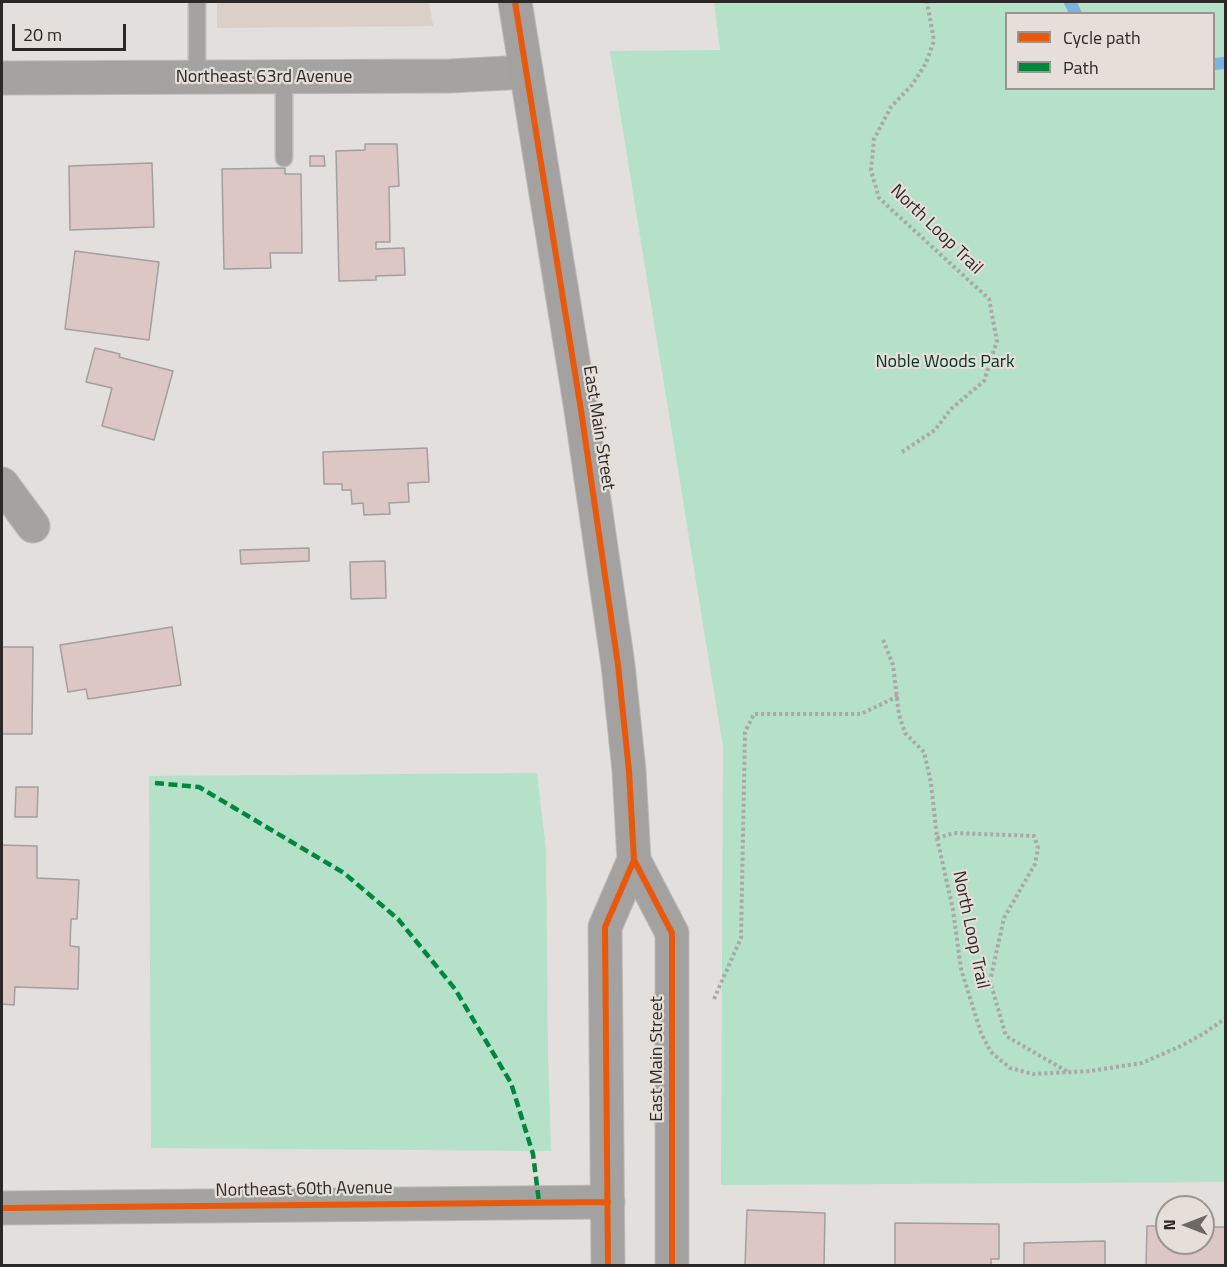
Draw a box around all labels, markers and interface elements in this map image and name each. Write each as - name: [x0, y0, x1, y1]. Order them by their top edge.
- scale bar: [15, 12, 129, 50]
- legend: [1005, 12, 1215, 90]
- text: 20 m: [23, 21, 62, 48]
- text: Cycle path: [1063, 24, 1141, 51]
- text: Path: [1063, 54, 1099, 81]
- street label: Northeast 63rd Avenue: [176, 67, 352, 89]
- street label: North Loop Trail: [885, 181, 987, 279]
- park label: Noble Woods Park: [875, 352, 1015, 374]
- street label: East Main Street: [577, 364, 619, 492]
- street label: North Loop Trail: [947, 869, 993, 991]
- street label: East Main Street: [647, 996, 669, 1122]
- street label: Northeast 60th Avenue: [215, 1178, 393, 1202]
- north arrow: [1155, 1195, 1215, 1255]
- text: N: [1157, 1219, 1181, 1231]

